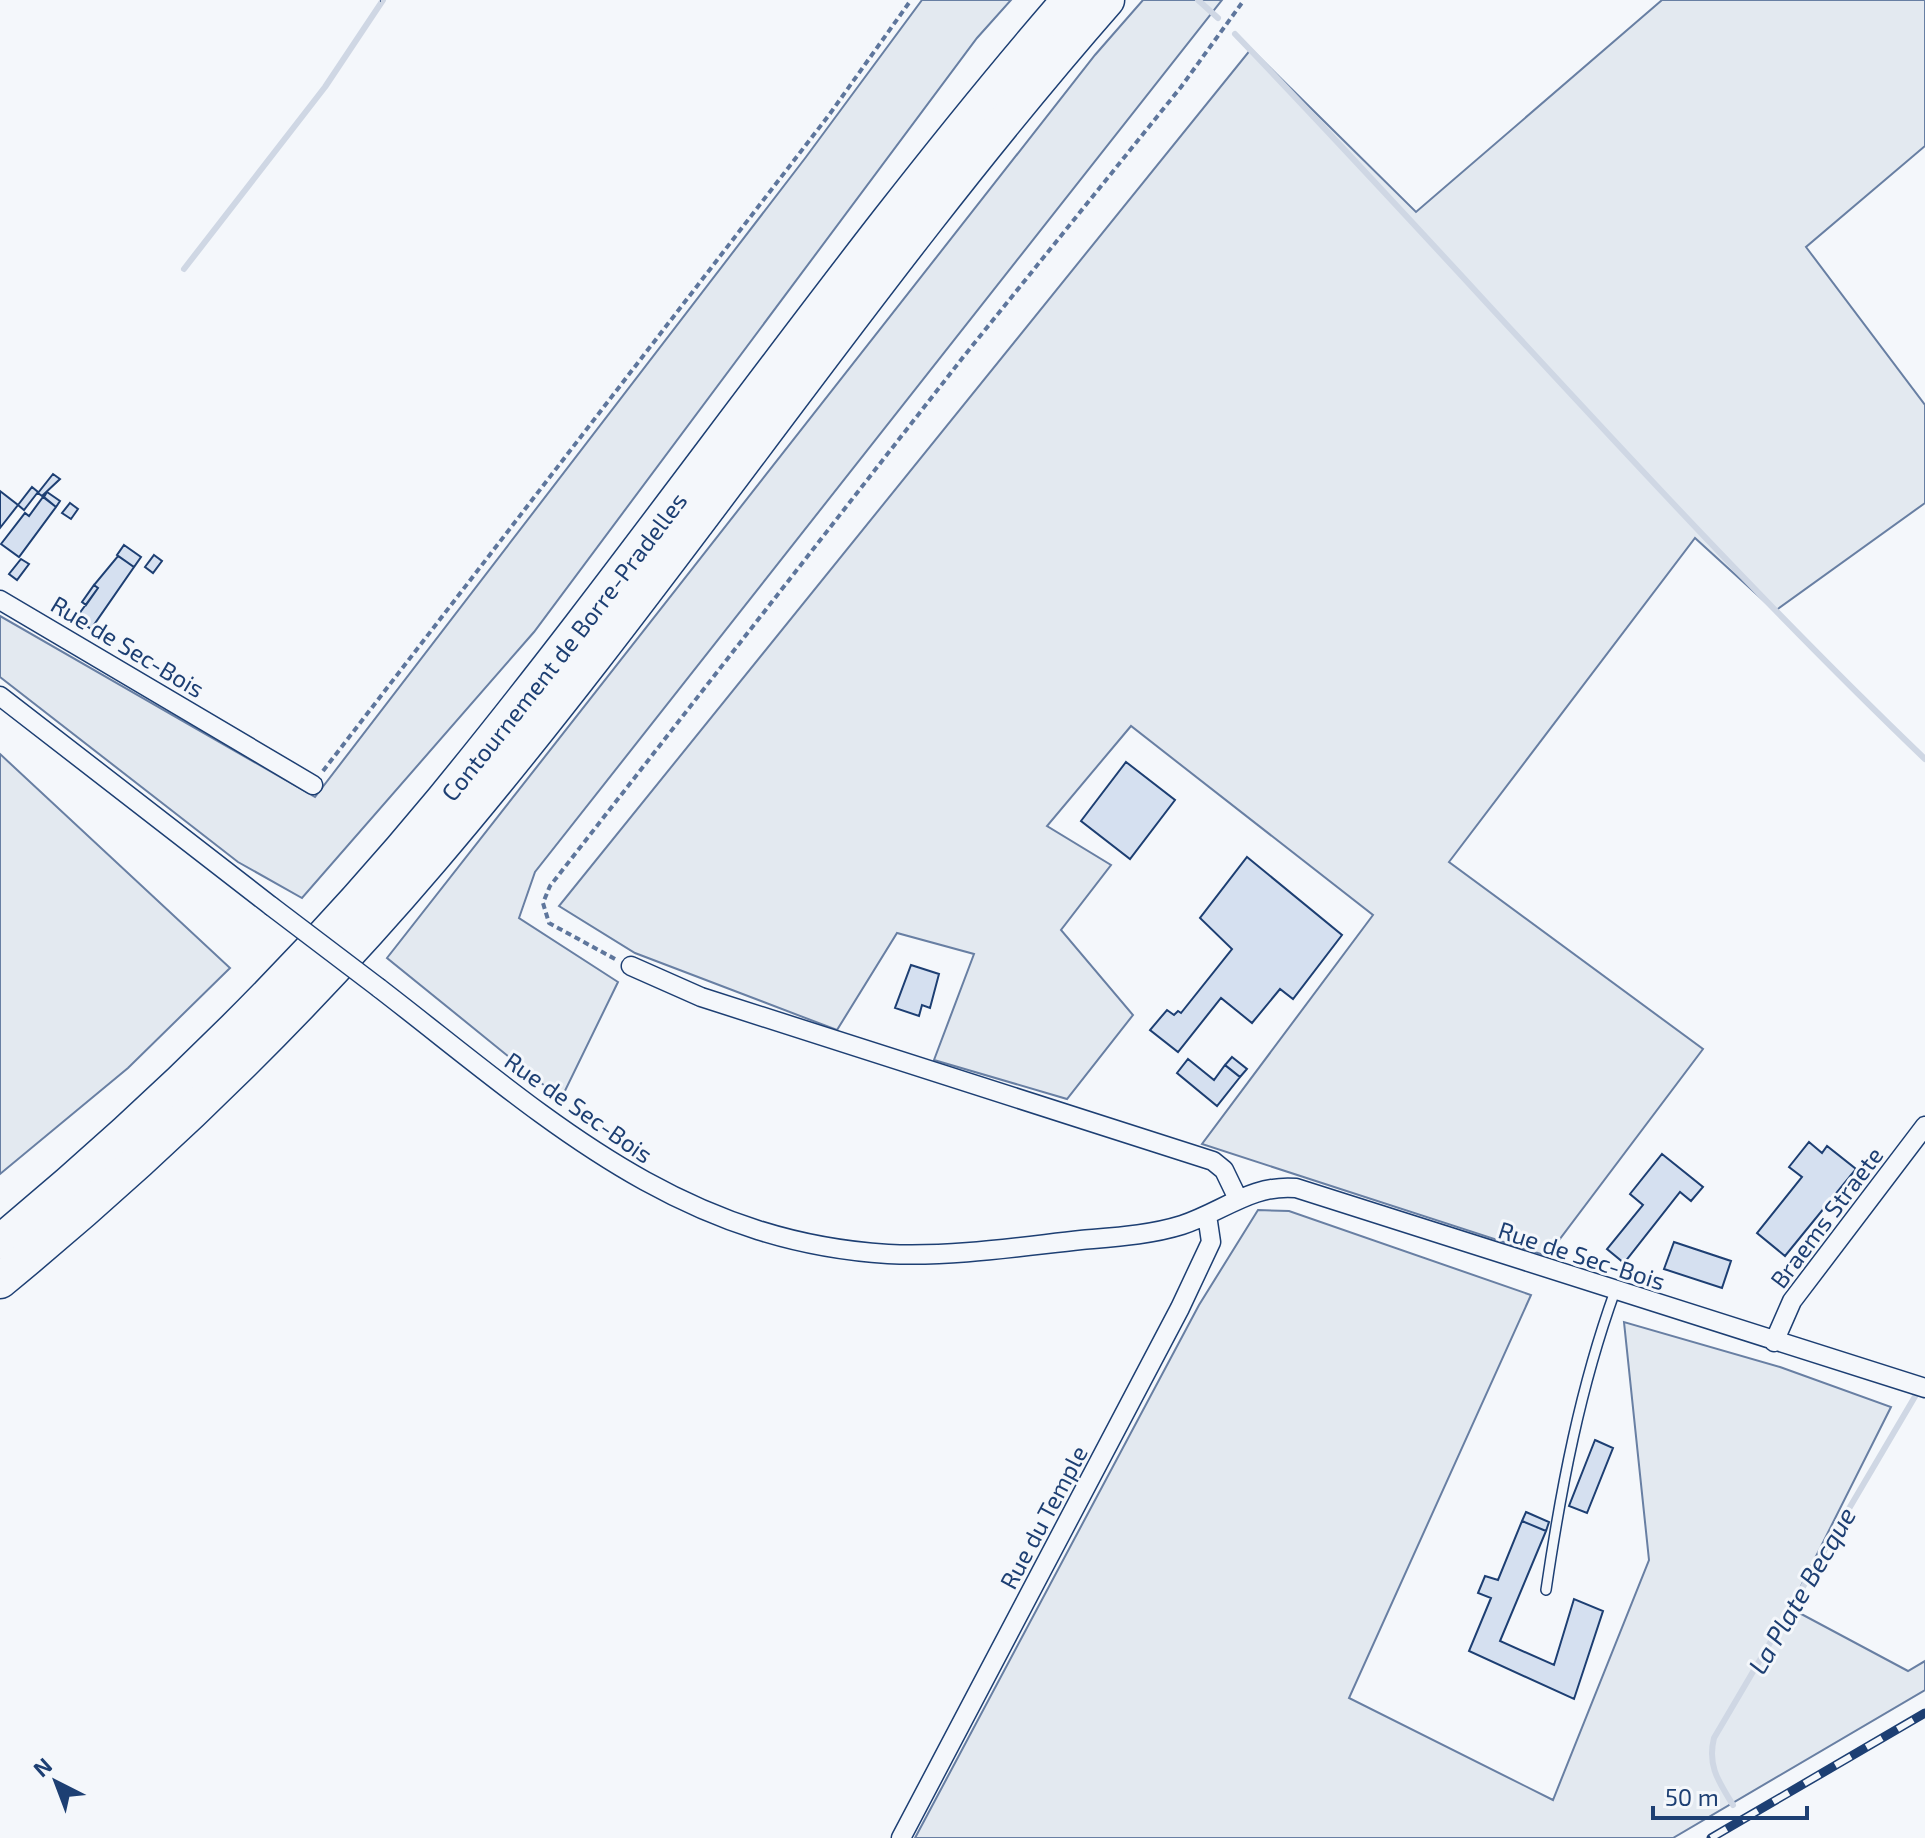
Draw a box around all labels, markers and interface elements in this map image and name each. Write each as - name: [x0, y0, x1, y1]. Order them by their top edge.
- street label: Contournement de Borre-Pradelles: [434, 486, 692, 806]
- street label: Rue de Sec-Bois: [46, 589, 210, 703]
- street label: Rue de Sec-Bois: [500, 1045, 658, 1169]
- street label: Braems Straete: [1763, 1141, 1889, 1293]
- street label: Rue de Sec-Bois: [1495, 1214, 1669, 1296]
- street label: Rue du Temple: [993, 1440, 1093, 1594]
- water label: La Plate Becque: [1741, 1501, 1861, 1679]
- north arrow: [16, 1742, 96, 1822]
- text: N: [27, 1751, 57, 1781]
- scale bar: [1653, 1770, 1807, 1820]
- text: 50 m: [1665, 1782, 1719, 1811]

